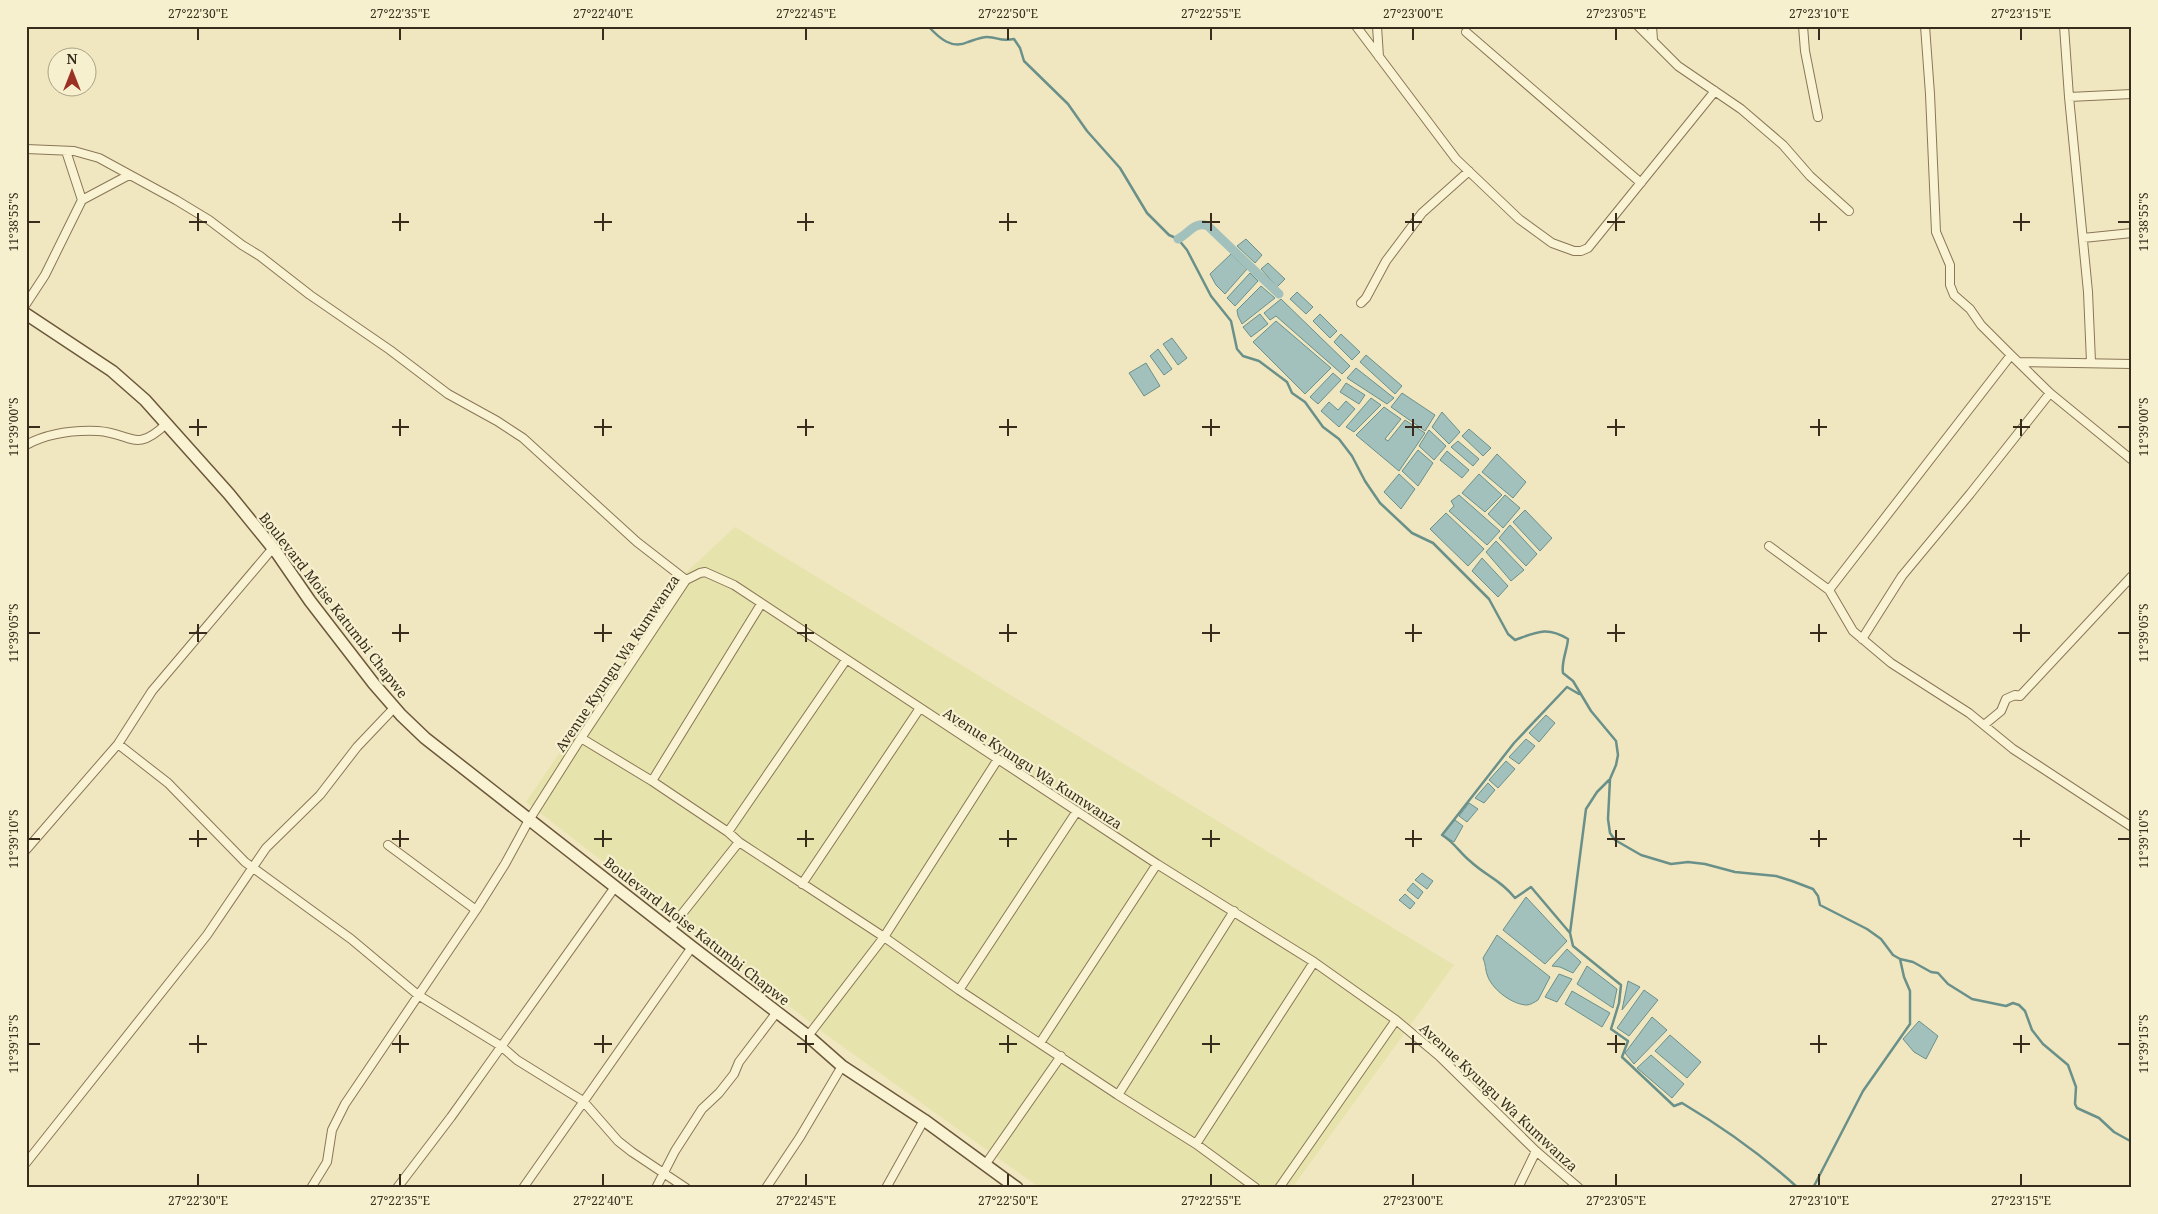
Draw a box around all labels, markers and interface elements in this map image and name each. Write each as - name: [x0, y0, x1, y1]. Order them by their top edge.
- text: 27°22'30"E: [168, 5, 228, 22]
- text: 27°22'35"E: [370, 5, 430, 22]
- text: 27°22'40"E: [573, 5, 633, 22]
- text: 27°22'45"E: [776, 5, 836, 22]
- text: 27°22'50"E: [978, 5, 1038, 22]
- text: 27°22'55"E: [1181, 5, 1241, 22]
- text: 27°23'00"E: [1383, 5, 1443, 22]
- text: 27°23'05"E: [1586, 5, 1646, 22]
- text: 27°23'10"E: [1789, 5, 1849, 22]
- text: 27°23'15"E: [1991, 5, 2051, 22]
- north arrow: [48, 48, 98, 98]
- text: N: [66, 49, 78, 68]
- text: 11°38'55"S: [5, 192, 22, 252]
- text: 11°38'55"S: [2135, 192, 2152, 252]
- text: 11°39'00"S: [5, 397, 22, 457]
- text: 11°39'00"S: [2135, 397, 2152, 457]
- street label: Boulevard Moise Katumbi Chapwe: [255, 508, 413, 702]
- street label: Avenue Kyungu Wa Kumwanza: [550, 571, 684, 755]
- text: 11°39'05"S: [5, 603, 22, 663]
- text: 11°39'05"S: [2135, 603, 2152, 663]
- street label: Avenue Kyungu Wa Kumwanza: [940, 703, 1126, 833]
- text: 11°39'10"S: [5, 809, 22, 869]
- text: 11°39'10"S: [2135, 809, 2152, 869]
- street label: Boulevard Moise Katumbi Chapwe: [600, 852, 794, 1010]
- text: 11°39'15"S: [5, 1014, 22, 1074]
- text: 11°39'15"S: [2135, 1014, 2152, 1074]
- street label: Avenue Kyungu Wa Kumwanza: [1416, 1019, 1582, 1176]
- text: 27°22'30"E: [168, 1192, 228, 1209]
- text: 27°22'35"E: [370, 1192, 430, 1209]
- text: 27°22'40"E: [573, 1192, 633, 1209]
- text: 27°22'45"E: [776, 1192, 836, 1209]
- text: 27°22'50"E: [978, 1192, 1038, 1209]
- text: 27°22'55"E: [1181, 1192, 1241, 1209]
- text: 27°23'00"E: [1383, 1192, 1443, 1209]
- text: 27°23'05"E: [1586, 1192, 1646, 1209]
- text: 27°23'10"E: [1789, 1192, 1849, 1209]
- text: 27°23'15"E: [1991, 1192, 2051, 1209]

